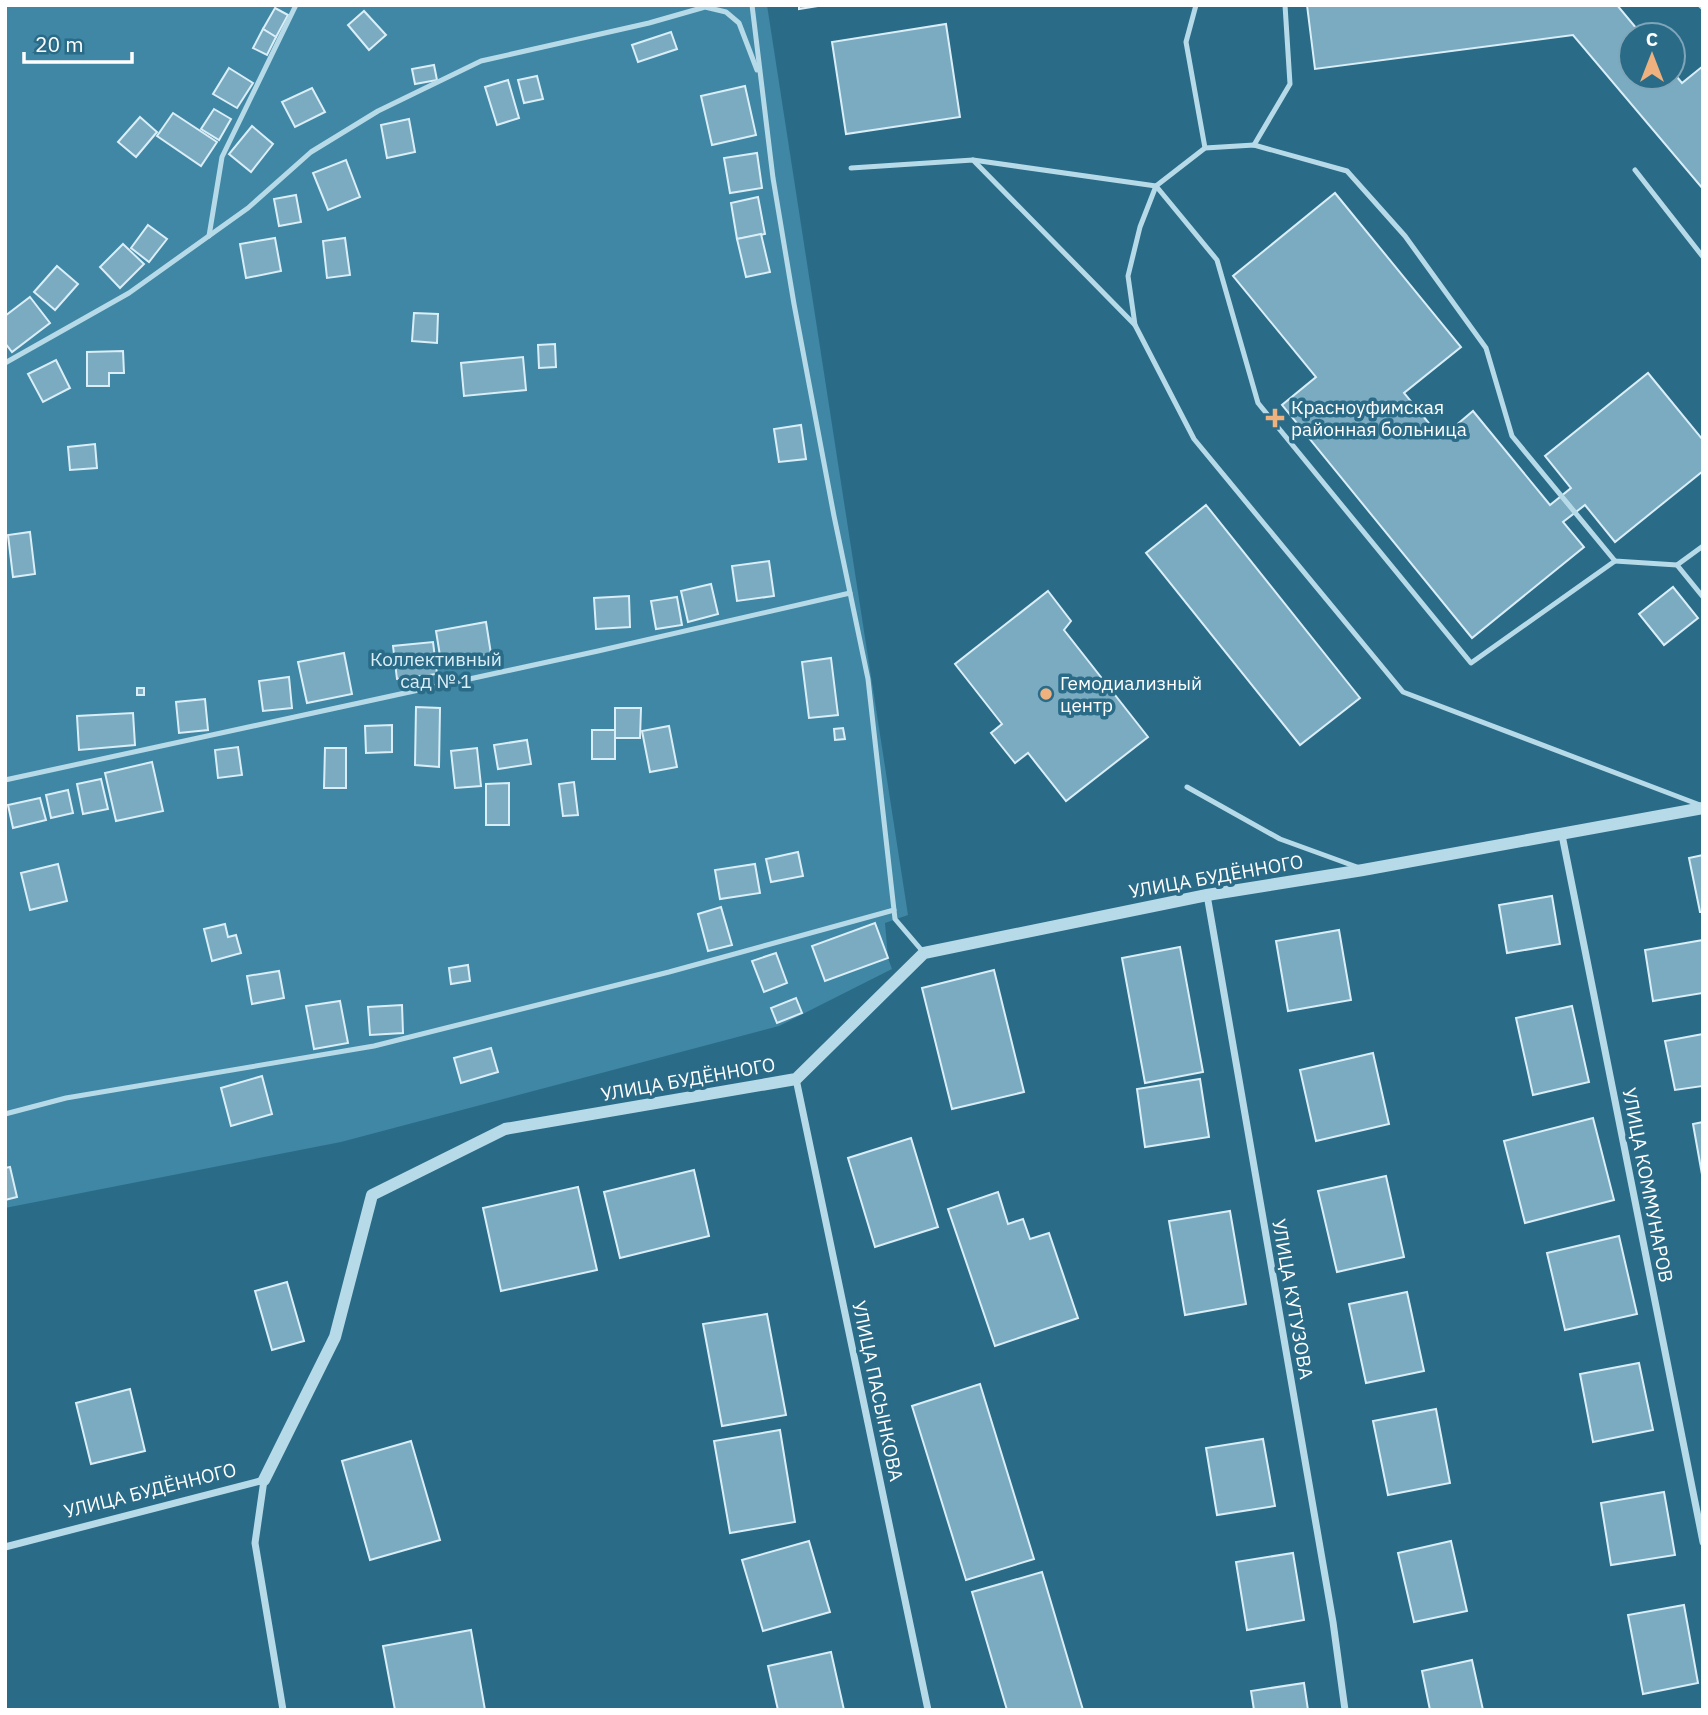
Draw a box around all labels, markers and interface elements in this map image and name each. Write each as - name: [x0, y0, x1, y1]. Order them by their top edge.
- scale bar: [24, 21, 133, 65]
- north arrow: [1617, 21, 1687, 91]
- text: С: [1646, 27, 1658, 51]
- text: 20 m: [35, 30, 84, 58]
- place label: Красноуфимская районная больница: [1291, 395, 1467, 441]
- marker: Красноуфимская районная больница: [1265, 408, 1285, 428]
- park label: Коллективный сад № 1: [370, 647, 502, 693]
- place label: Гемодиализный центр: [1060, 671, 1202, 717]
- marker: Гемодиализный центр: [1038, 686, 1054, 702]
- street label: УЛИЦА БУДЁННОГО: [1127, 849, 1305, 903]
- street label: УЛИЦА БУДЁННОГО: [599, 1052, 777, 1106]
- street label: УЛИЦА КОММУНАРОВ: [1617, 1086, 1679, 1284]
- street label: УЛИЦА КУТУЗОВА: [1267, 1217, 1319, 1381]
- street label: УЛИЦА ПАСЫНКОВА: [847, 1298, 909, 1484]
- street label: УЛИЦА БУДЁННОГО: [61, 1457, 239, 1523]

